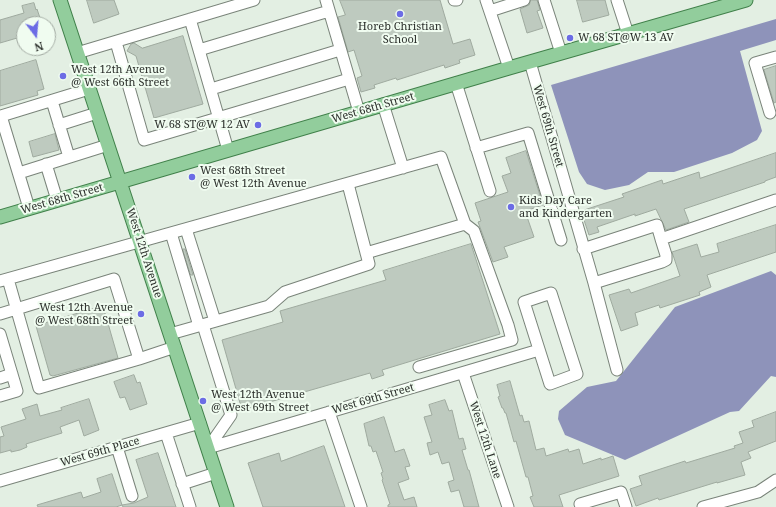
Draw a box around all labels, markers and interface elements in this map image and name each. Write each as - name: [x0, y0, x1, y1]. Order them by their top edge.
- marker: Horeb Christian School: [395, 9, 405, 19]
- north arrow: [16, 16, 56, 56]
- place label: Horeb Christian School: [358, 20, 442, 46]
- place label: W 68 ST@W 13 AV: [578, 31, 674, 45]
- marker: W 68 ST@W 13 AV: [565, 33, 575, 43]
- text: N: [33, 39, 45, 55]
- place label: West 12th Avenue @ West 66th Street: [71, 63, 169, 89]
- marker: West 12th Avenue @ West 66th Street: [58, 71, 68, 81]
- street label: West 69th Street: [530, 83, 566, 169]
- street label: West 68th Street: [330, 90, 416, 126]
- place label: W 68 ST@W 12 AV: [154, 118, 250, 132]
- marker: W 68 ST@W 12 AV: [253, 120, 263, 130]
- place label: West 68th Street @ West 12th Avenue: [200, 164, 307, 190]
- marker: West 68th Street @ West 12th Avenue: [187, 172, 197, 182]
- street label: West 68th Street: [19, 181, 105, 217]
- place label: Kids Day Care and Kindergarten: [519, 194, 612, 220]
- marker: Kids Day Care and Kindergarten: [506, 202, 516, 212]
- street label: West 12th Avenue: [123, 206, 165, 300]
- place label: West 12th Avenue @ West 68th Street: [35, 301, 133, 327]
- marker: West 12th Avenue @ West 68th Street: [136, 309, 146, 319]
- street label: West 69th Street: [330, 381, 416, 417]
- place label: West 12th Avenue @ West 69th Street: [211, 388, 309, 414]
- marker: West 12th Avenue @ West 69th Street: [198, 396, 208, 406]
- street label: West 12th Lane: [466, 400, 504, 480]
- street label: West 69th Place: [59, 434, 141, 470]

